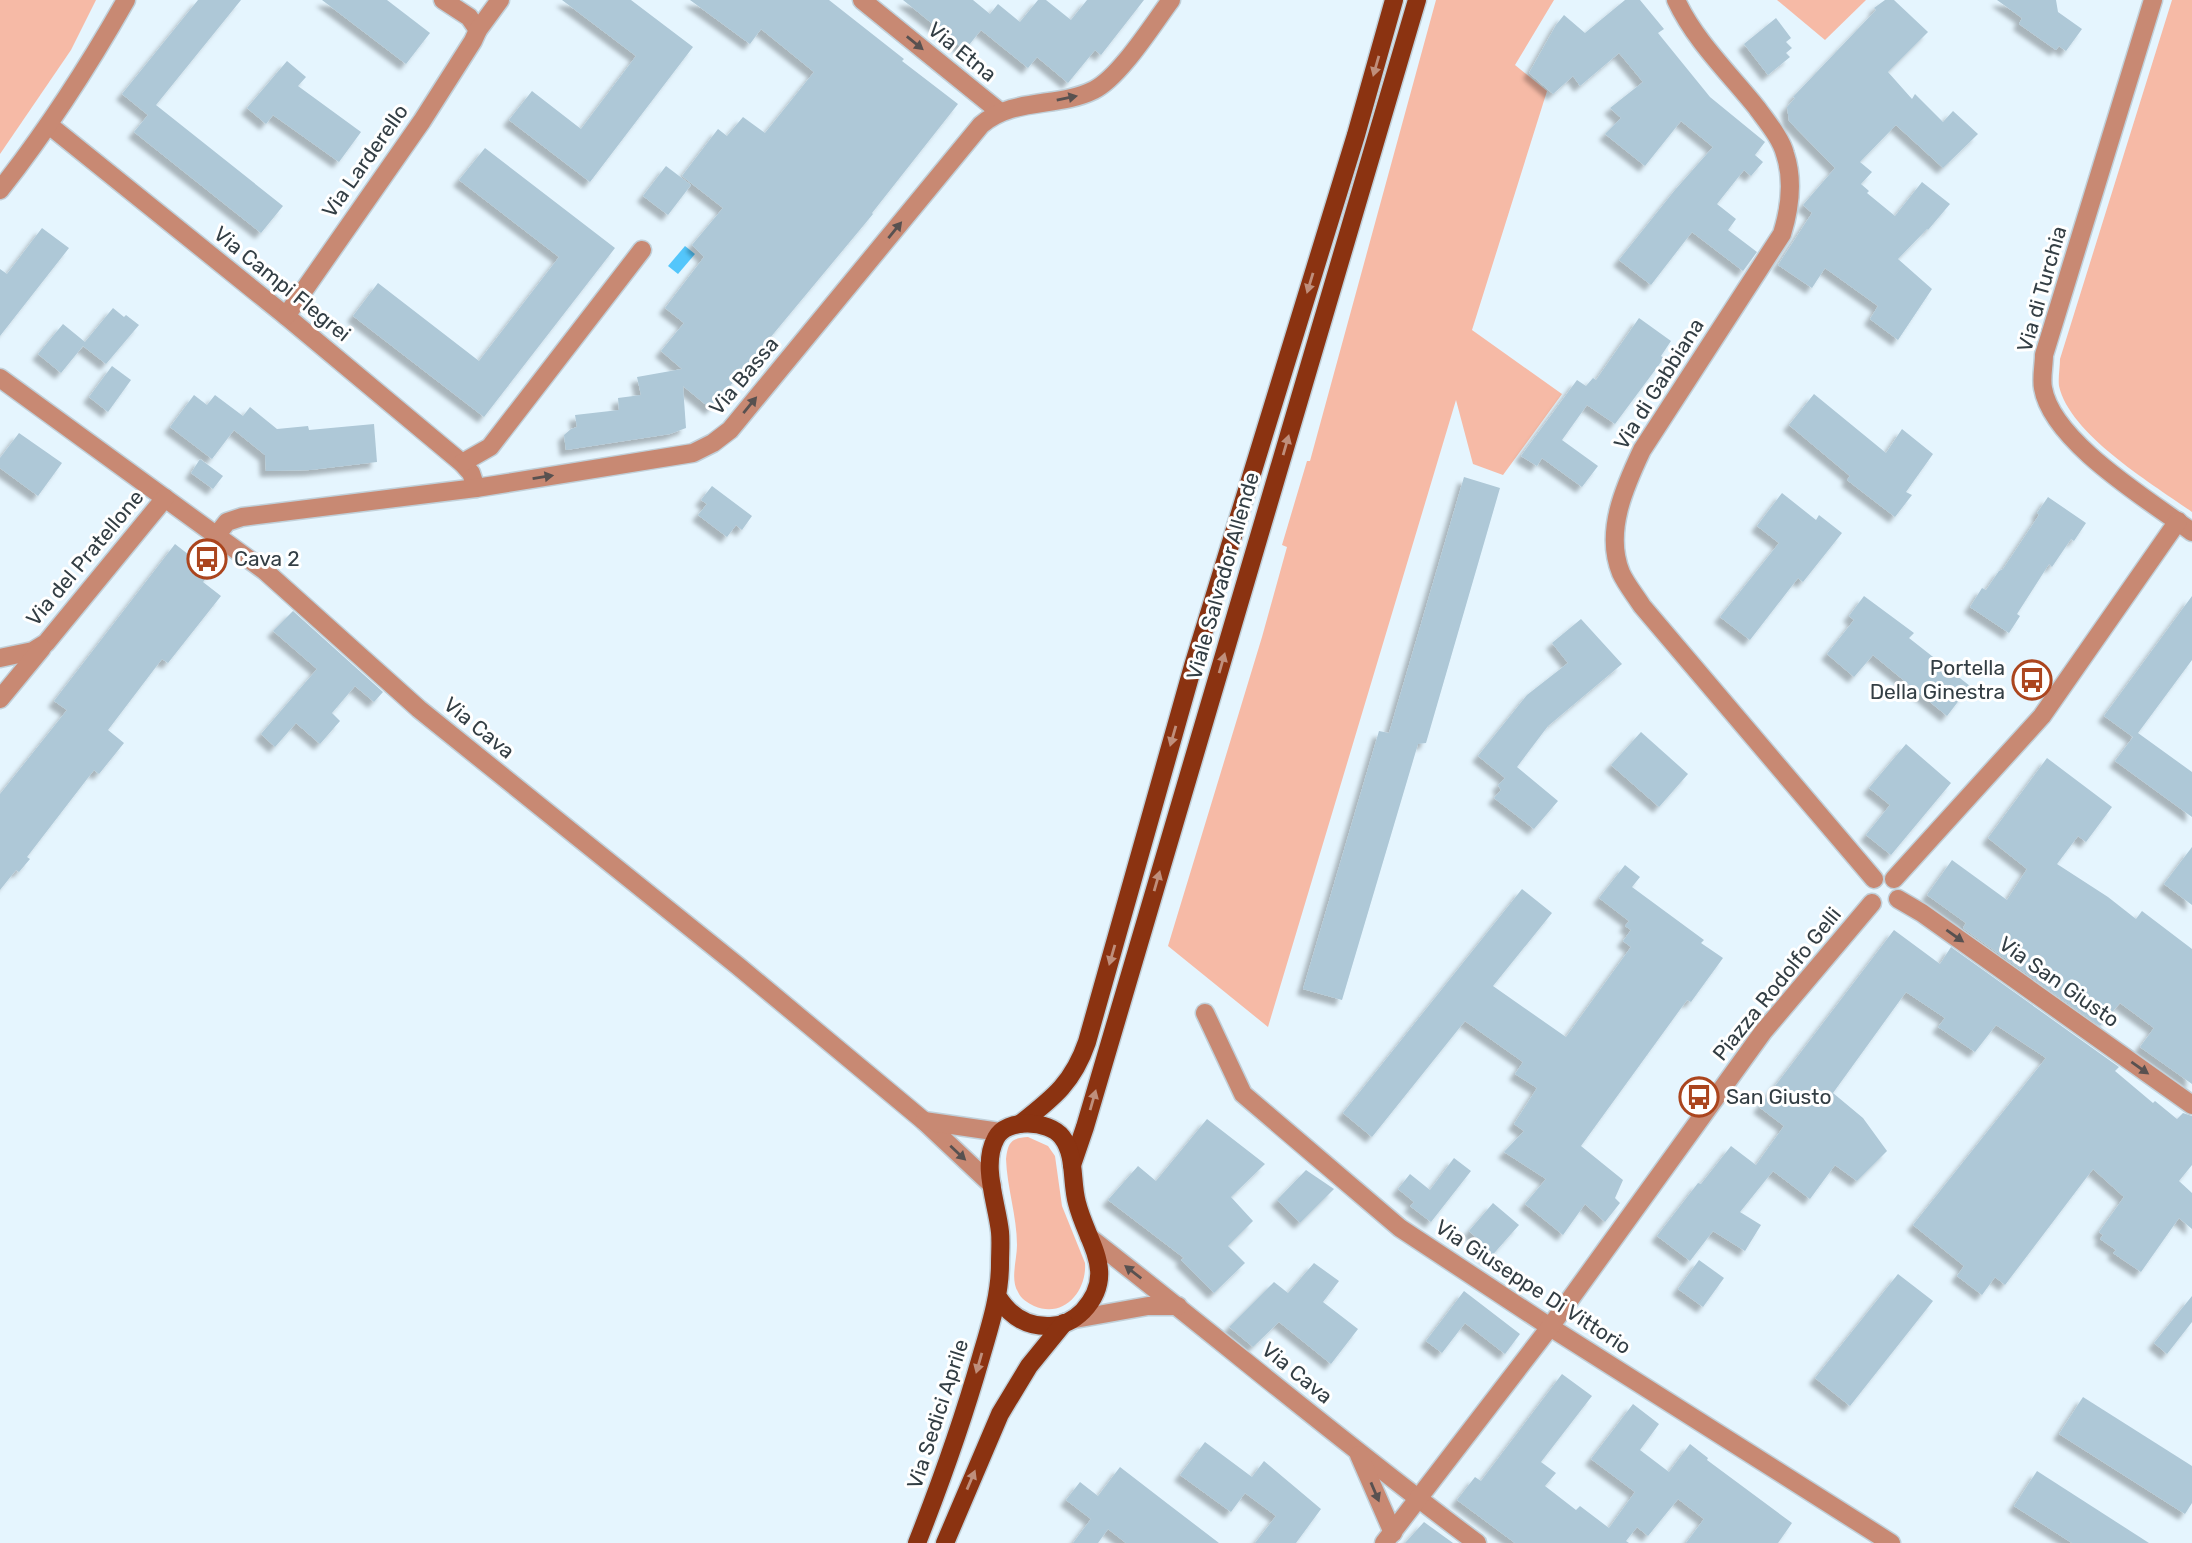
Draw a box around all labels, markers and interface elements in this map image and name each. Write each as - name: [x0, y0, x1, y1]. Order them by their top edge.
- street label: Via Etna: [923, 17, 1001, 87]
- one-way arrow: [907, 35, 924, 50]
- one-way arrow: [1370, 55, 1380, 76]
- one-way arrow: [1056, 93, 1078, 104]
- street label: Via Larderello: [316, 99, 413, 222]
- street label: Via Campi Flegrei: [209, 221, 356, 346]
- one-way arrow: [887, 221, 902, 238]
- street label: Via di Turchia: [2012, 223, 2071, 355]
- one-way arrow: [1304, 273, 1315, 294]
- street label: Via di Gabbiana: [1608, 313, 1709, 454]
- street label: Via Bassa: [704, 332, 783, 420]
- one-way arrow: [742, 397, 757, 414]
- one-way arrow: [1281, 434, 1291, 455]
- street label: Viale Salvador Allende: [1181, 469, 1264, 682]
- one-way arrow: [532, 471, 554, 482]
- street label: Via del Pratellone: [21, 485, 149, 631]
- bus stop icon: Cava 2: [186, 538, 228, 580]
- place label: Cava 2: [234, 546, 300, 571]
- one-way arrow: [1217, 652, 1227, 673]
- place label: Portella Della Ginestra: [1870, 655, 2005, 704]
- bus stop icon: Portella Della Ginestra: [2011, 659, 2053, 701]
- street label: Via Cava: [439, 692, 520, 764]
- one-way arrow: [1167, 725, 1178, 747]
- one-way arrow: [1153, 871, 1163, 892]
- street label: Piazza Rodolfo Gelli: [1707, 902, 1846, 1065]
- one-way arrow: [1946, 929, 1964, 943]
- street label: Via San Giusto: [1994, 931, 2124, 1032]
- one-way arrow: [1106, 944, 1116, 965]
- one-way arrow: [2131, 1061, 2149, 1075]
- bus stop icon: San Giusto: [1678, 1076, 1720, 1118]
- place label: San Giusto: [1726, 1084, 1832, 1109]
- one-way arrow: [1088, 1088, 1099, 1110]
- one-way arrow: [949, 1145, 967, 1161]
- street label: Via Giuseppe Di Vittorio: [1431, 1214, 1636, 1359]
- one-way arrow: [1125, 1264, 1143, 1279]
- street label: Via Sedici Aprile: [902, 1336, 973, 1492]
- street label: Via Cava: [1257, 1337, 1338, 1409]
- one-way arrow: [974, 1353, 984, 1374]
- one-way arrow: [966, 1469, 977, 1490]
- one-way arrow: [1370, 1482, 1381, 1503]

